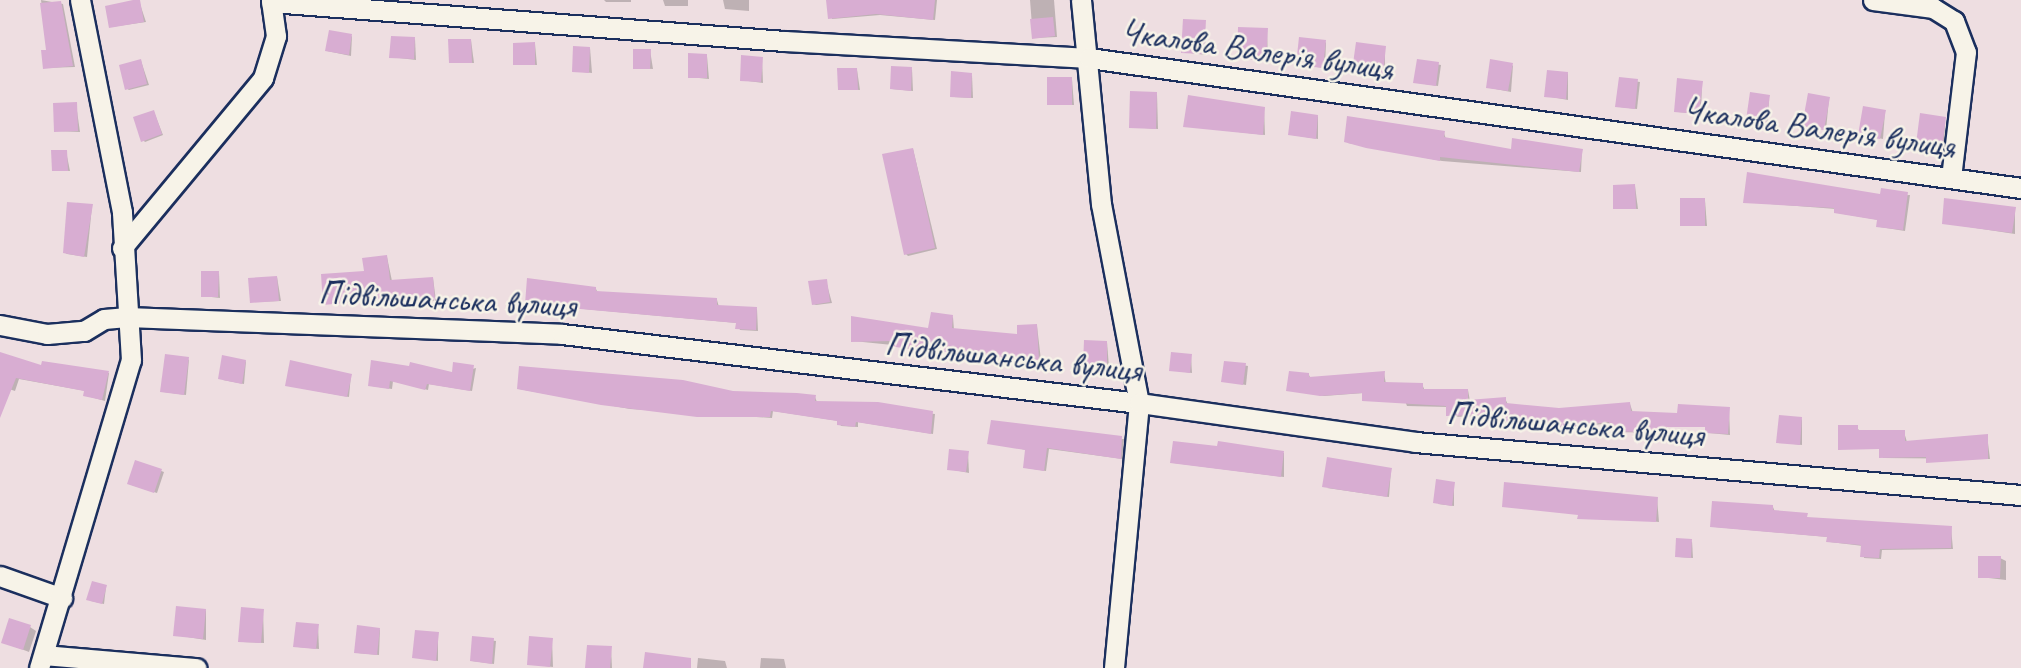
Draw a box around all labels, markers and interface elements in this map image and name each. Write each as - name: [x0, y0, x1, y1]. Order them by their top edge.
- street label: Чкалова Валерія вулиця: [1117, 10, 1397, 90]
- street label: Чкалова Валерія вулиця: [1679, 88, 1959, 168]
- street label: Підвільшанська вулиця: [316, 271, 578, 327]
- street label: Підвільшанська вулиця: [882, 323, 1144, 391]
- street label: Підвільшанська вулиця: [1444, 392, 1706, 456]

